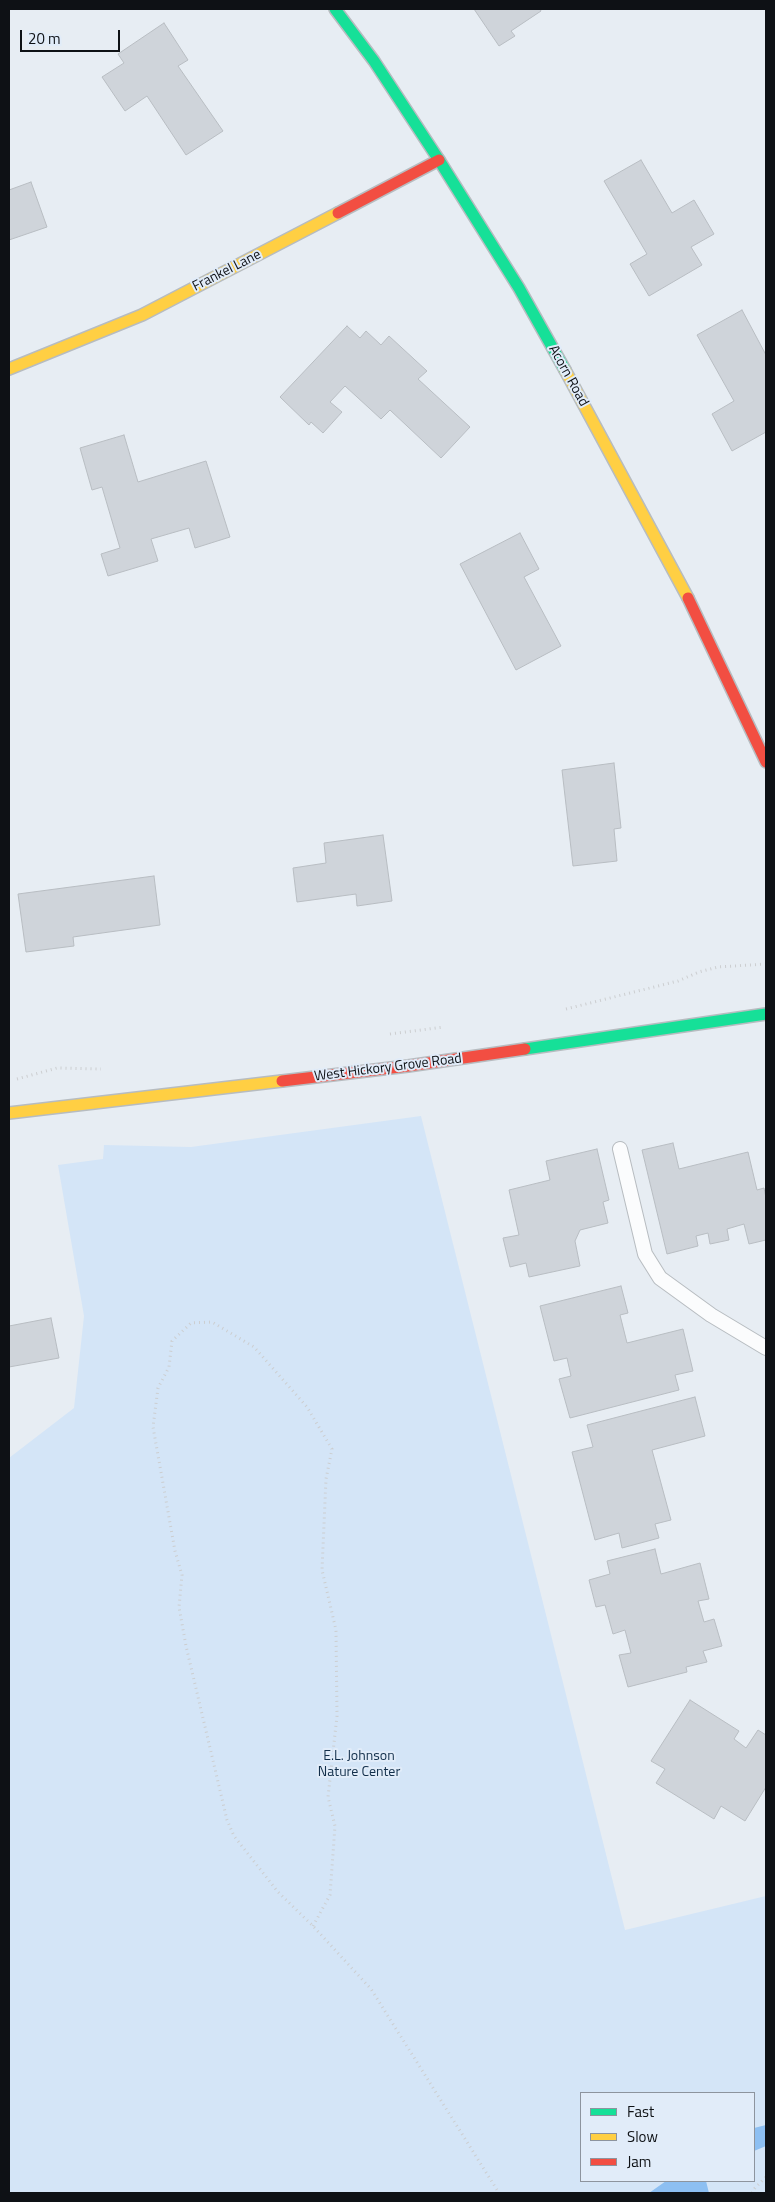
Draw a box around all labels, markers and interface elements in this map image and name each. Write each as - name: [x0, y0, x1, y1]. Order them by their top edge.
- scale bar: [22, 20, 122, 52]
- text: 20 m: [28, 27, 61, 50]
- street label: Frankel Lane: [190, 247, 264, 295]
- street label: Acorn Road: [544, 342, 592, 410]
- street label: West Hickory Grove Road: [313, 1051, 463, 1085]
- park label: E.L. Johnson Nature Center: [318, 1749, 400, 1781]
- legend: [580, 2092, 755, 2182]
- text: Fast: [627, 2100, 654, 2123]
- text: Slow: [627, 2125, 658, 2148]
- text: Jam: [627, 2150, 651, 2173]

